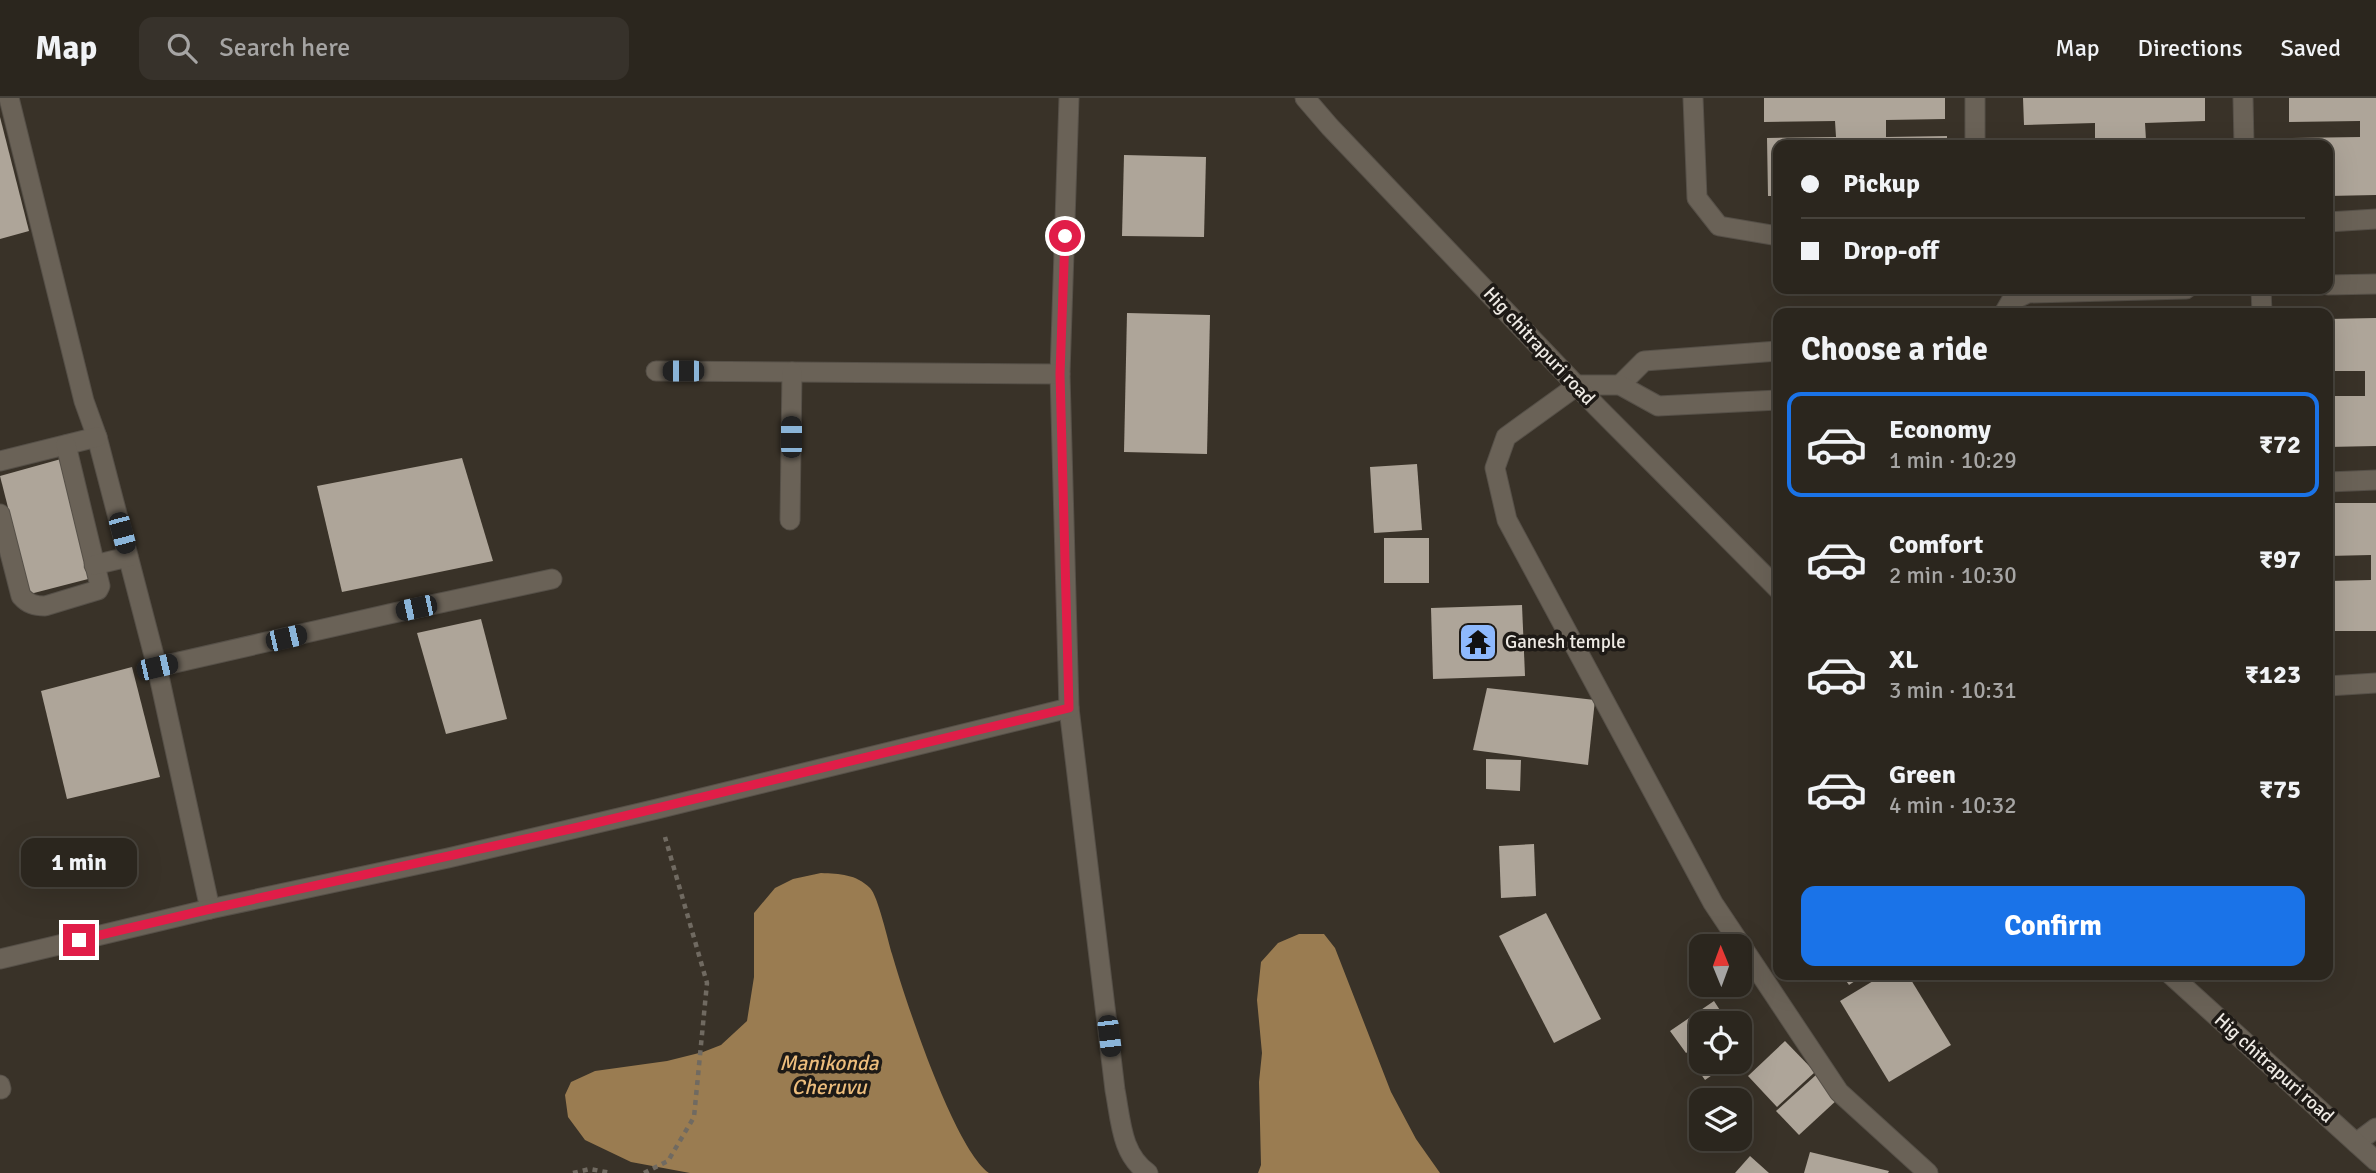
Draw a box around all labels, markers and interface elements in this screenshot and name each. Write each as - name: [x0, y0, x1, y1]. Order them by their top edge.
- search box: [139, 17, 629, 80]
- text: Map: [35, 28, 97, 69]
- icon: search: [163, 29, 201, 67]
- text: Search here: [219, 32, 350, 64]
- text: Map: [2055, 33, 2100, 63]
- text: Directions: [2138, 33, 2243, 63]
- text: Saved: [2281, 33, 2341, 63]
- text: Pickup: [1843, 168, 1920, 200]
- route start: [1049, 220, 1081, 252]
- text: Drop-off: [1843, 235, 1939, 267]
- street label: Hig chitrapuri road: [1478, 282, 1600, 410]
- text: Choose a ride: [1801, 330, 1988, 369]
- car: [663, 361, 705, 382]
- icon: car: [1805, 413, 1868, 476]
- text: Economy: [1889, 414, 1991, 446]
- car: [781, 416, 802, 458]
- text: ₹72: [2259, 429, 2301, 461]
- text: 1 min · 10:29: [1889, 446, 2017, 475]
- car: [107, 510, 138, 556]
- icon: car: [1805, 528, 1868, 591]
- text: Comfort: [1889, 529, 1983, 561]
- text: ₹97: [2259, 544, 2301, 576]
- text: 2 min · 10:30: [1889, 561, 2017, 590]
- car: [394, 593, 439, 623]
- temple icon: Ganesh temple: [1457, 621, 1499, 663]
- car: [264, 623, 309, 653]
- place label: Ganesh temple: [1505, 630, 1626, 654]
- icon: car: [1805, 643, 1868, 706]
- text: XL: [1889, 644, 1919, 676]
- car: [135, 652, 180, 682]
- text: ₹123: [2245, 659, 2301, 691]
- text: 3 min · 10:31: [1889, 676, 2017, 705]
- icon: car: [1805, 758, 1868, 821]
- text: Green: [1889, 759, 1956, 791]
- text: ₹75: [2259, 774, 2301, 806]
- text: 4 min · 10:32: [1889, 791, 2017, 820]
- callout: 1 min: [21, 838, 137, 888]
- text: 1 min: [51, 848, 107, 877]
- button: Confirm: [1801, 886, 2305, 966]
- route end: [63, 924, 95, 956]
- north arrow: [1689, 934, 1752, 998]
- map controls: [1689, 934, 1752, 1151]
- street label: Hig chitrapuri road: [2209, 1008, 2339, 1128]
- button: locate: [1689, 1011, 1752, 1074]
- car: [1097, 1014, 1122, 1058]
- water label: Manikonda Cheruvu: [779, 1050, 880, 1100]
- button: layers: [1689, 1088, 1752, 1151]

